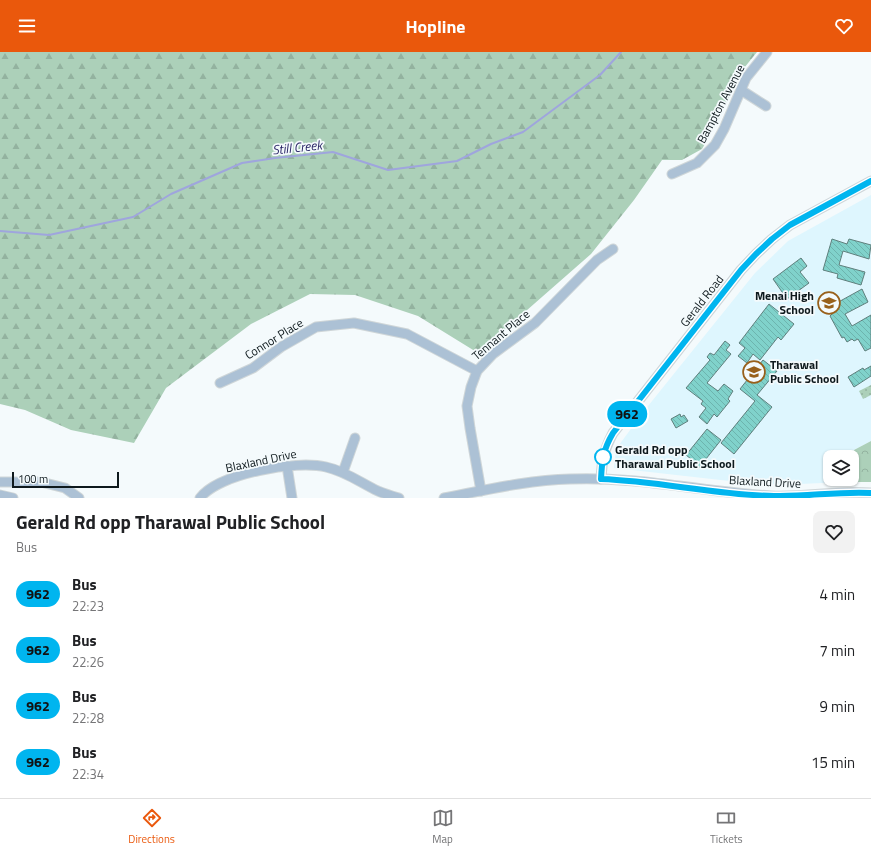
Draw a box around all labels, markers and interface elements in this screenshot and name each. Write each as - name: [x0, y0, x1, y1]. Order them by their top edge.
- text: Hopline: [405, 13, 466, 40]
- icon: menu: [16, 15, 38, 37]
- icon: heart: [833, 15, 855, 37]
- street label: Bampton Avenue: [692, 61, 749, 147]
- water label: Still Creek: [271, 134, 325, 160]
- street label: Gerald Road: [675, 271, 728, 331]
- place label: Menai High School: [755, 286, 814, 319]
- school or university icon: Menai High School: [816, 290, 842, 316]
- street label: Tennant Place: [468, 305, 534, 365]
- street label: Connor Place: [241, 313, 307, 364]
- place label: Tharawal Public School: [770, 355, 839, 388]
- school or university icon: Tharawal Public School: [741, 359, 767, 385]
- line badge: 962: [604, 401, 650, 427]
- text: 962: [615, 403, 639, 424]
- place label: Gerald Rd opp Tharawal Public School: [615, 440, 735, 473]
- street label: Blaxland Drive: [224, 444, 298, 477]
- marker: Gerald Rd opp Tharawal Public School: [594, 448, 612, 466]
- map controls: [823, 450, 859, 486]
- button: layers: [823, 450, 859, 486]
- scale bar: [12, 470, 119, 489]
- street label: Blaxland Drive: [729, 470, 802, 493]
- text: 100 m: [18, 471, 48, 487]
- text: Gerald Rd opp Tharawal Public School: [16, 507, 325, 536]
- button: heart: [813, 511, 855, 553]
- text: Bus: [16, 537, 37, 557]
- text: Bus: [72, 573, 97, 596]
- text: 962: [26, 583, 50, 604]
- text: 4 min: [819, 583, 855, 606]
- text: 22:23: [72, 596, 104, 616]
- text: Bus: [72, 629, 97, 652]
- text: 962: [26, 639, 50, 660]
- text: 7 min: [819, 639, 855, 662]
- text: 22:26: [72, 652, 104, 672]
- text: Bus: [72, 685, 97, 708]
- text: 962: [26, 695, 50, 716]
- text: 9 min: [819, 695, 855, 718]
- text: 22:28: [72, 708, 104, 728]
- text: Bus: [72, 741, 97, 764]
- text: 962: [26, 751, 50, 772]
- text: 15 min: [811, 751, 855, 774]
- text: 22:34: [72, 764, 104, 784]
- tab: Directions: [128, 807, 175, 847]
- tab: Map: [432, 807, 454, 847]
- tab: Tickets: [710, 807, 743, 847]

